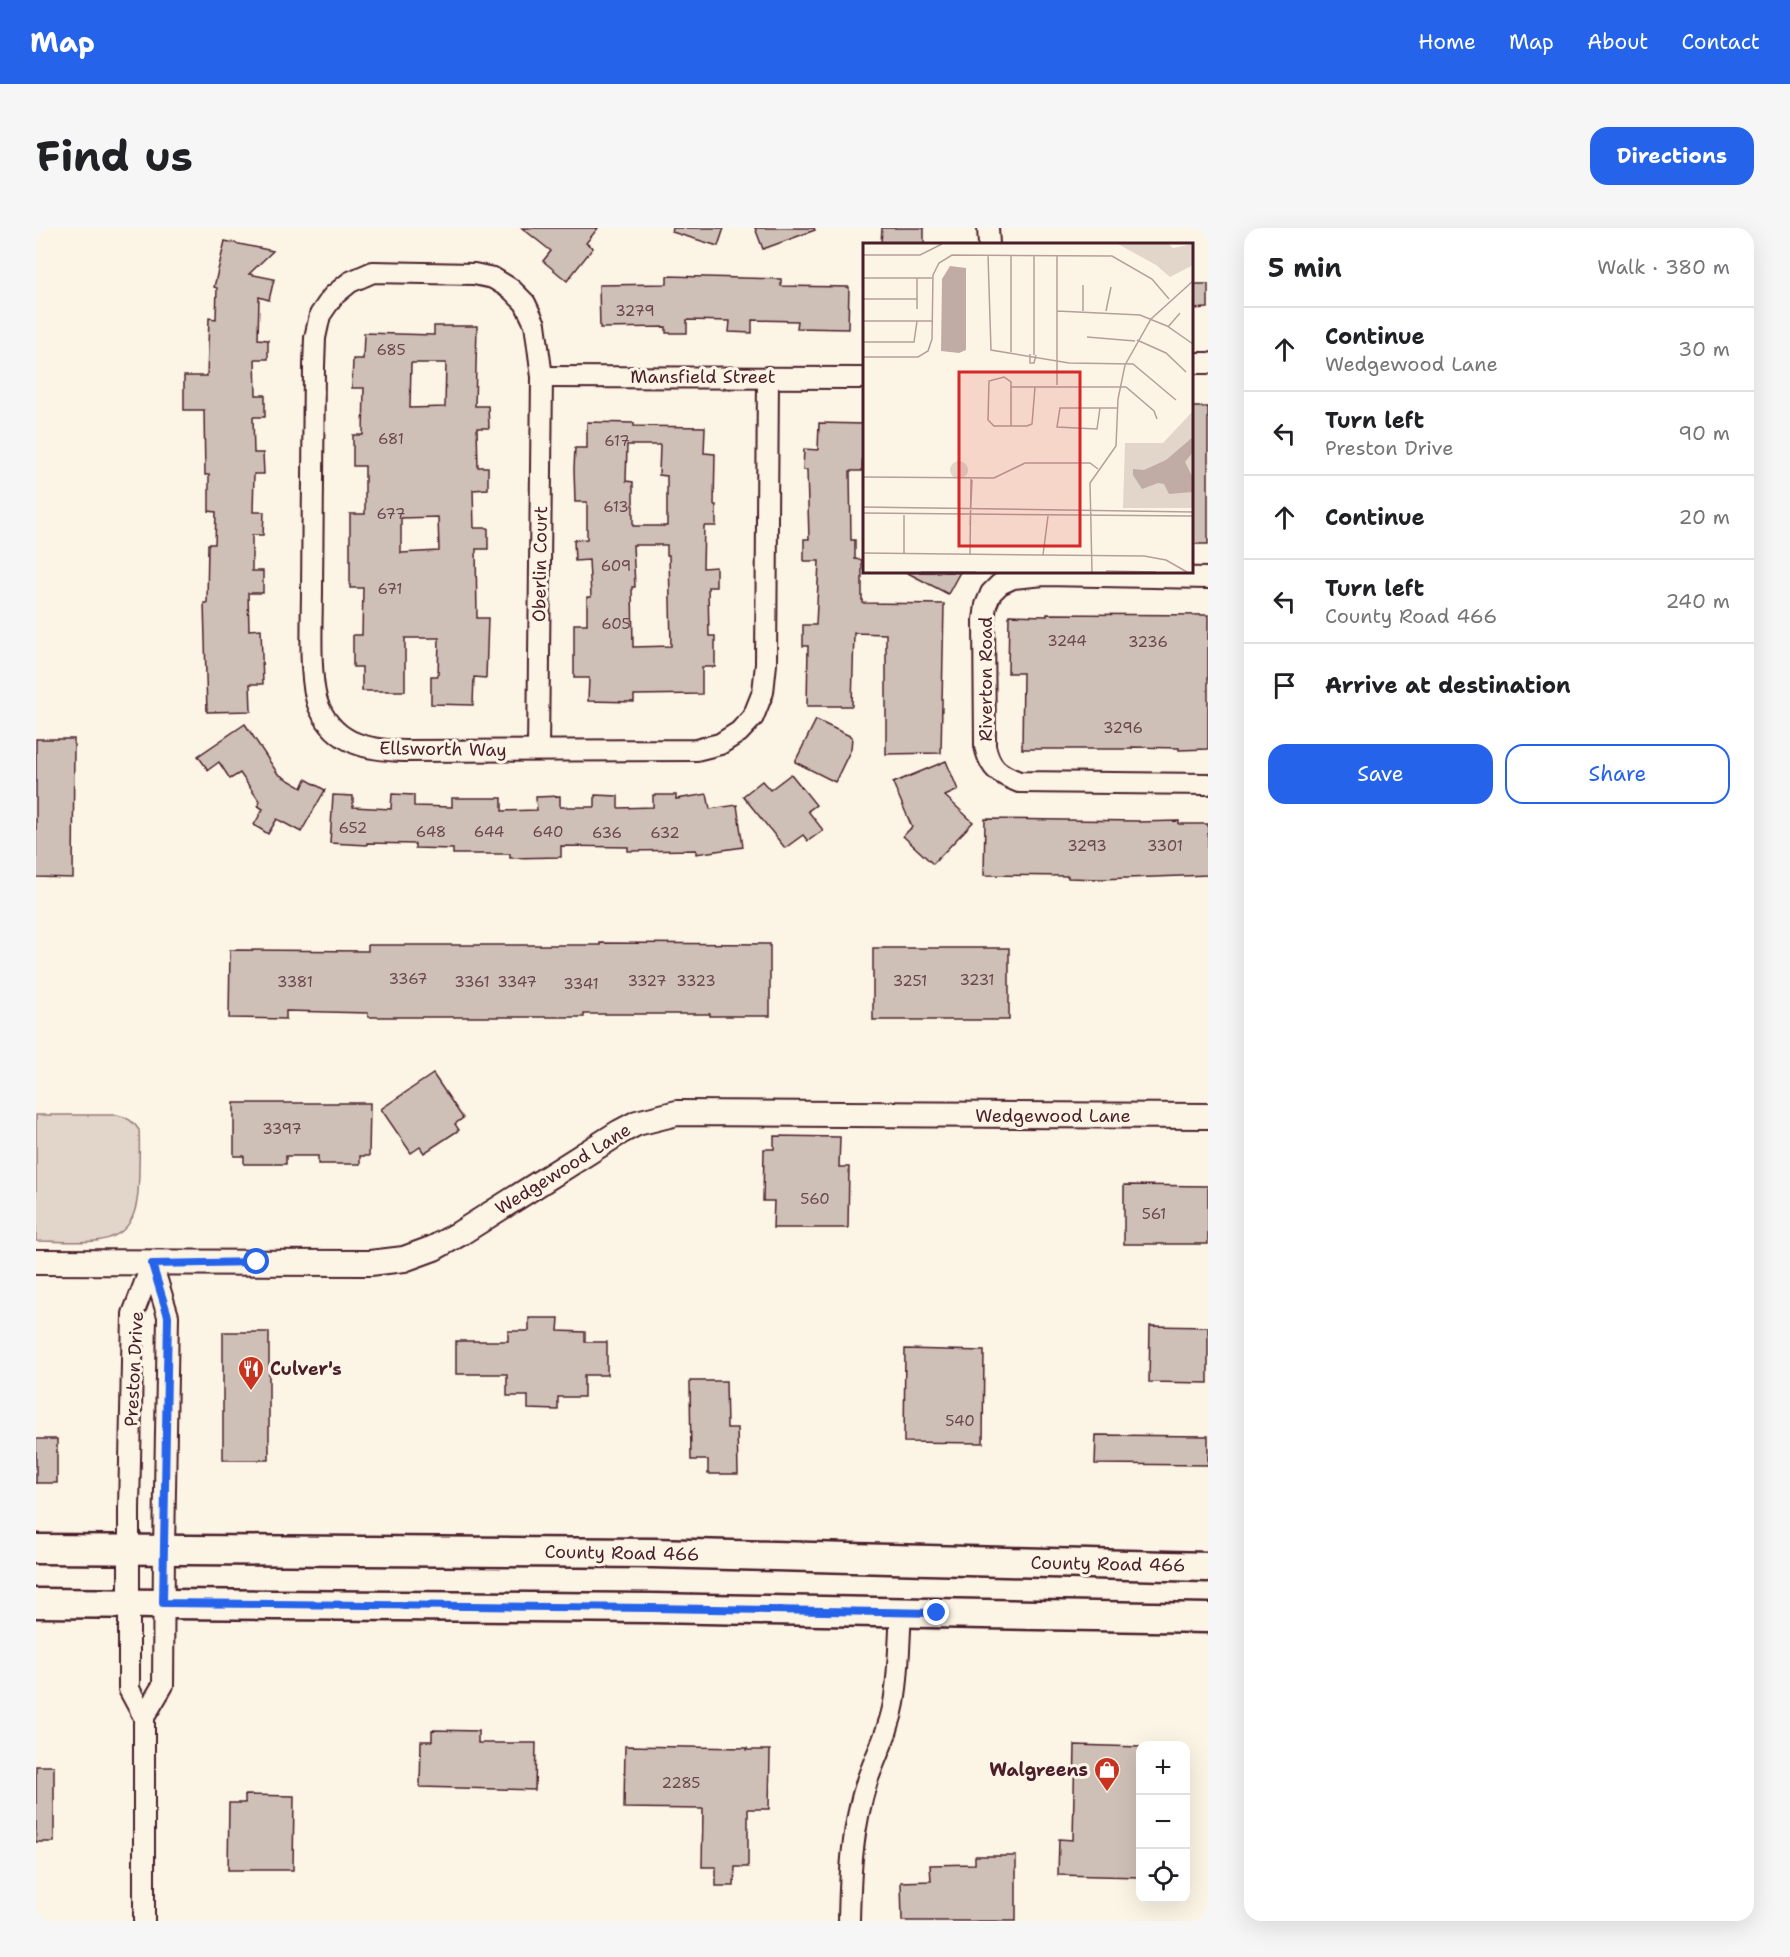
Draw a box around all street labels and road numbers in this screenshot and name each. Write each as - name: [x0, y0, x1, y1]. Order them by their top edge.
- street label: Mansfield Street: [630, 365, 776, 389]
- street label: Oberlin Court: [527, 505, 553, 622]
- street label: Riverton Road: [974, 617, 998, 741]
- street label: Ellsworth Way: [379, 736, 507, 762]
- street label: Wedgewood Lane: [975, 1104, 1131, 1128]
- street label: Wedgewood Lane: [491, 1118, 635, 1220]
- street label: Preston Drive: [119, 1311, 149, 1427]
- street label: County Road 466: [544, 1540, 700, 1566]
- street label: County Road 466: [1030, 1551, 1186, 1577]

